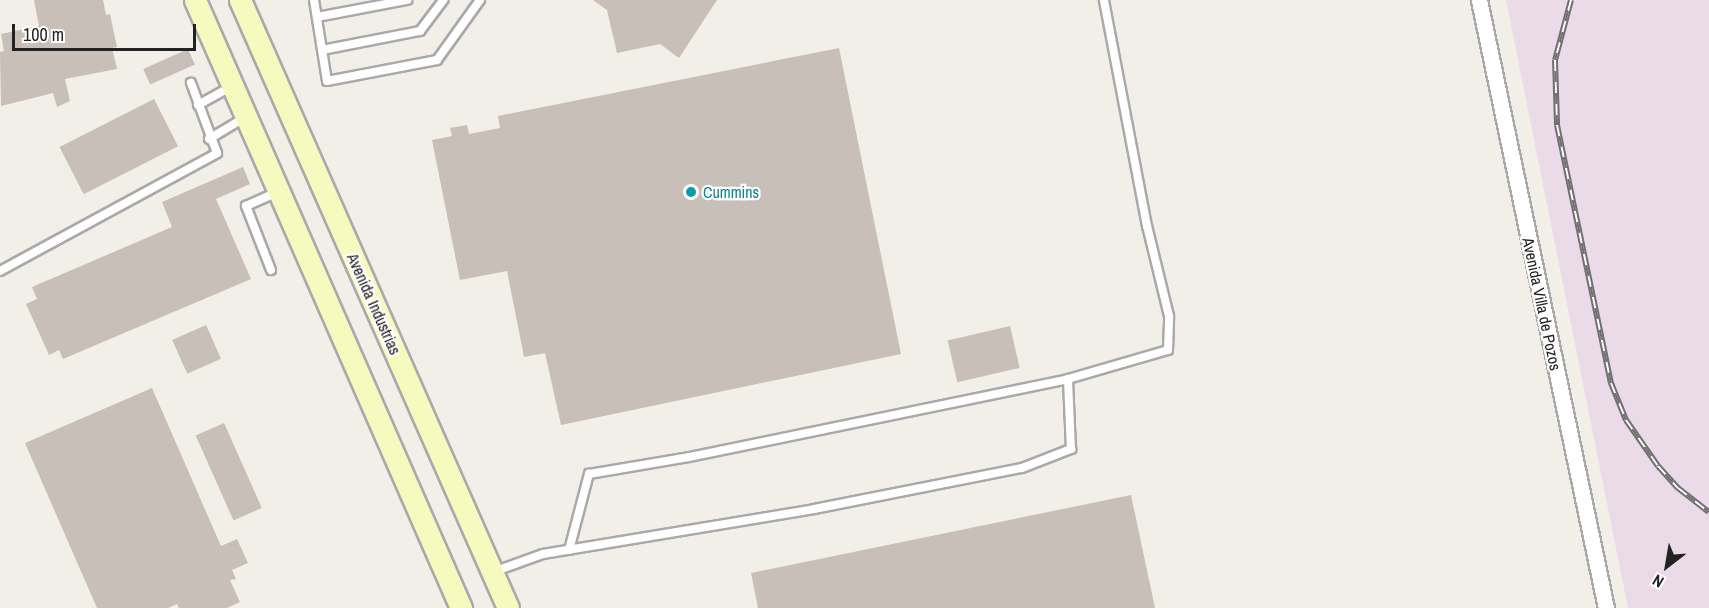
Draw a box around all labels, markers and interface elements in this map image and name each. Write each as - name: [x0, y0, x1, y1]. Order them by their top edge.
- scale bar: [15, 12, 200, 50]
- text: 100 m: [23, 22, 64, 47]
- place label: Cummins: [703, 182, 759, 202]
- marker: Cummins: [684, 185, 698, 199]
- street label: Avenida Villa de Pozos: [1519, 236, 1565, 372]
- street label: Avenida Industrias: [343, 250, 405, 358]
- north arrow: [1637, 536, 1697, 596]
- text: N: [1648, 570, 1667, 593]

